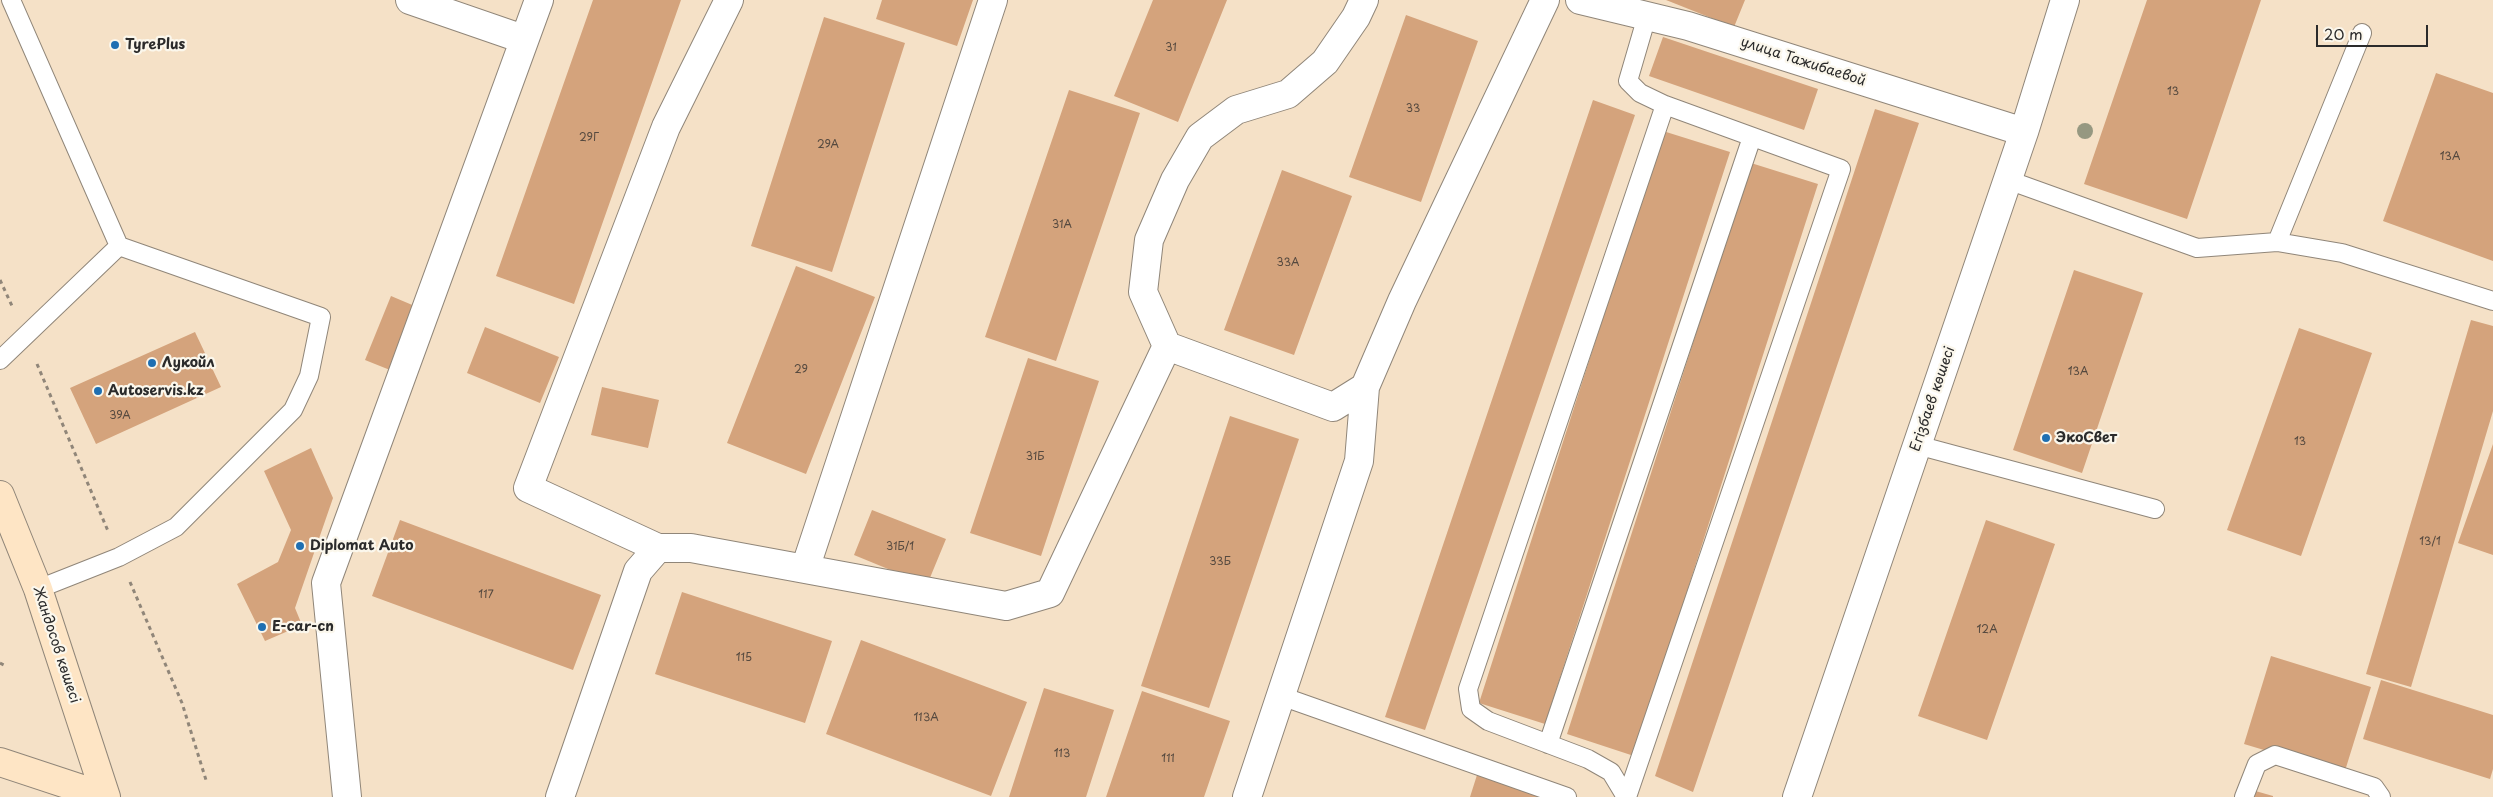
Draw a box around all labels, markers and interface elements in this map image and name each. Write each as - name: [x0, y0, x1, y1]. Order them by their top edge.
- scale bar: [2318, 15, 2430, 47]
- text: 20 m: [2324, 22, 2363, 45]
- street label: улица Тажибаевой: [1738, 34, 1868, 90]
- place label: TyrePlus: [125, 37, 185, 53]
- marker: TyrePlus: [109, 39, 121, 51]
- house number: 31: [1165, 41, 1177, 55]
- house number: 13: [2167, 85, 2179, 99]
- house number: 33: [1406, 102, 1420, 116]
- house number: 29Г: [579, 131, 599, 145]
- house number: 29А: [817, 138, 839, 152]
- house number: 13А: [2440, 150, 2460, 164]
- house number: 31А: [1052, 218, 1072, 232]
- house number: 33А: [1277, 256, 1299, 270]
- street label: Егізбаев көшесі: [1907, 344, 1959, 454]
- place label: Лукойл: [162, 355, 214, 371]
- marker: Лукойл: [146, 357, 158, 369]
- house number: 29: [794, 363, 808, 377]
- house number: 13А: [2068, 365, 2088, 379]
- place label: Autoservis.kz: [108, 383, 204, 399]
- marker: Autoservis.kz: [92, 385, 104, 397]
- house number: 39А: [109, 409, 131, 423]
- place label: ЭкоСвет: [2056, 430, 2117, 446]
- marker: ЭкоСвет: [2040, 432, 2052, 444]
- house number: 13: [2294, 435, 2306, 449]
- house number: 31Б: [1026, 450, 1044, 464]
- house number: 13/1: [2419, 535, 2441, 549]
- place label: Diplomat Auto: [310, 538, 413, 554]
- marker: Diplomat Auto: [294, 540, 306, 552]
- house number: 31Б/1: [886, 540, 914, 554]
- house number: 33Б: [1209, 555, 1231, 569]
- street label: Жандосов көшесі: [29, 585, 83, 705]
- house number: 117: [478, 588, 494, 602]
- place label: E-car-cn: [272, 619, 334, 635]
- marker: E-car-cn: [256, 621, 268, 633]
- house number: 12А: [1976, 623, 1998, 637]
- house number: 115: [736, 651, 752, 665]
- house number: 113А: [913, 711, 939, 725]
- house number: 113: [1054, 747, 1070, 761]
- house number: 111: [1161, 752, 1175, 766]

